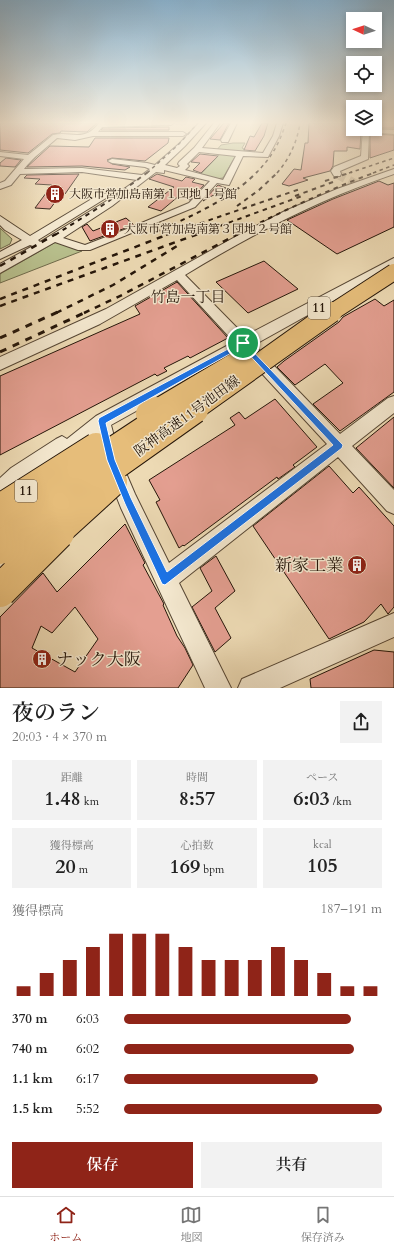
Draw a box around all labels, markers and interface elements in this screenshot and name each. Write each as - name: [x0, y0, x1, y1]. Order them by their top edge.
- north arrow: [346, 12, 382, 48]
- map controls: [346, 12, 382, 136]
- button: locate: [346, 56, 382, 92]
- button: layers: [346, 100, 382, 136]
- building icon: 大阪市営加島南第１団地１号館: [44, 183, 66, 205]
- place label: 大阪市営加島南第１団地１号館: [69, 186, 237, 202]
- building icon: 大阪市営加島南第３団地２号館: [99, 218, 121, 240]
- place label: 大阪市営加島南第３団地２号館: [124, 221, 292, 237]
- district label: 竹島一丁目: [150, 287, 226, 307]
- road number: 11: [308, 297, 330, 319]
- pin: [226, 326, 260, 360]
- icon: arrive: [232, 332, 254, 354]
- street label: 阪神高速11号池田線: [130, 371, 244, 461]
- road number: 11: [15, 480, 37, 502]
- place label: 新家工業: [275, 554, 343, 577]
- building icon: 新家工業: [346, 554, 368, 576]
- building icon: ナック大阪: [31, 648, 53, 670]
- place label: ナック大阪: [56, 648, 141, 671]
- text: 夜のラン: [12, 698, 100, 728]
- button: share: [340, 701, 382, 743]
- text: 20:03 · 4 × 370 m: [12, 728, 107, 746]
- text: 距離: [61, 770, 83, 785]
- text: 時間: [186, 770, 208, 785]
- text: ペース: [306, 770, 339, 785]
- text: 1.48: [44, 785, 81, 812]
- text: 8:57: [179, 785, 215, 812]
- text: 6:03: [293, 785, 330, 812]
- text: km: [81, 794, 99, 809]
- text: /km: [330, 794, 351, 809]
- text: kcal: [313, 837, 332, 852]
- text: 獲得標高: [50, 838, 94, 853]
- text: 心拍数: [180, 838, 213, 853]
- text: 105: [307, 852, 338, 879]
- text: 20: [55, 853, 76, 880]
- text: 169: [170, 853, 200, 880]
- text: m: [76, 862, 88, 877]
- text: bpm: [200, 862, 224, 877]
- text: 187–191 m: [320, 900, 382, 918]
- text: 獲得標高: [12, 902, 64, 920]
- text: 370 m: [12, 1010, 47, 1028]
- text: 6:03: [76, 1010, 99, 1028]
- text: 740 m: [12, 1040, 47, 1058]
- text: 6:02: [76, 1040, 99, 1058]
- text: 1.1 km: [12, 1070, 53, 1088]
- text: 6:17: [76, 1070, 99, 1088]
- text: 1.5 km: [12, 1100, 53, 1118]
- text: 5:52: [76, 1100, 99, 1118]
- button: 保存: [12, 1142, 193, 1188]
- button: 共有: [201, 1142, 382, 1188]
- tab: ホーム: [49, 1204, 82, 1245]
- tab: 地図: [180, 1204, 202, 1245]
- tab: 保存済み: [301, 1204, 345, 1245]

